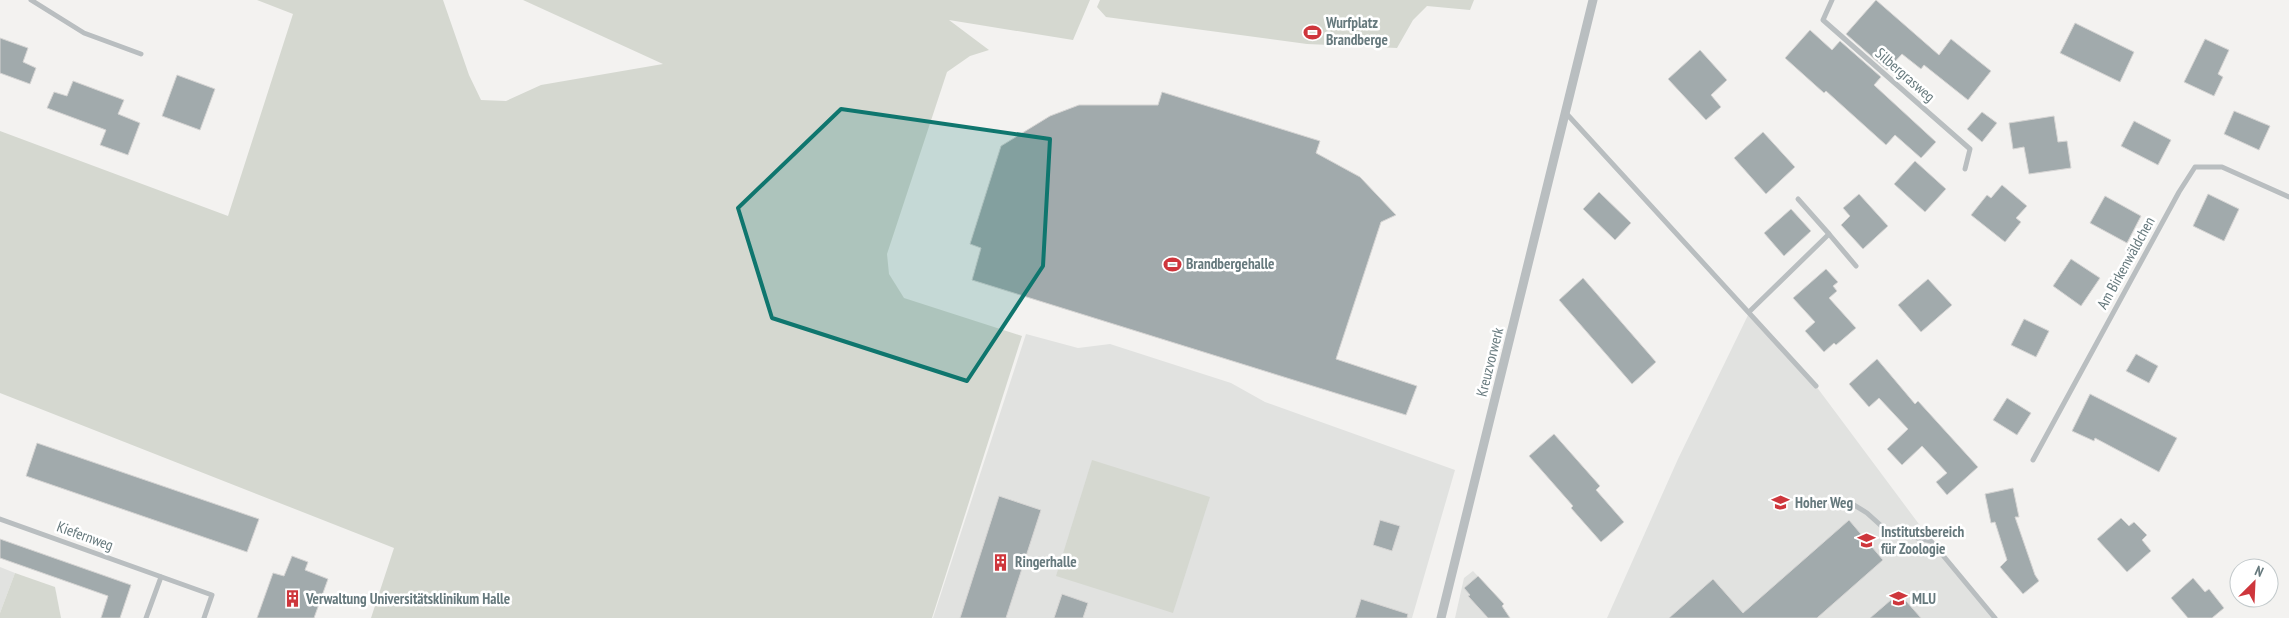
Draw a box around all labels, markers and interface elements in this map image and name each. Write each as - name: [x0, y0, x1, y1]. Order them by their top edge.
- place label: Wurfplatz Brandberge: [1325, 13, 1388, 49]
- sports icon: Wurfplatz Brandberge: [1302, 22, 1322, 42]
- street label: Silbergrasweg: [1872, 44, 1939, 106]
- street label: Am Birkenwäldchen: [2092, 213, 2159, 312]
- sports icon: Brandbergehalle: [1162, 254, 1182, 274]
- place label: Brandbergehalle: [1186, 254, 1275, 273]
- street label: Kreuzvorwerk: [1472, 325, 1507, 398]
- school or university icon: Hoher Weg: [1771, 493, 1791, 513]
- place label: Hoher Weg: [1795, 493, 1853, 512]
- street label: Kiefernweg: [54, 517, 116, 555]
- place label: Institutsbereich für Zoologie: [1881, 522, 1964, 558]
- school or university icon: Institutsbereich für Zoologie: [1857, 531, 1877, 551]
- building icon: Ringerhalle: [991, 552, 1011, 572]
- place label: Ringerhalle: [1015, 552, 1077, 571]
- north arrow: [2229, 558, 2279, 608]
- text: N: [2252, 561, 2266, 581]
- building icon: Verwaltung Universitätsklinikum Halle: [282, 589, 302, 609]
- place label: Verwaltung Universitätsklinikum Halle: [305, 589, 510, 608]
- school or university icon: MLU: [1888, 589, 1908, 609]
- place label: MLU: [1912, 589, 1936, 608]

